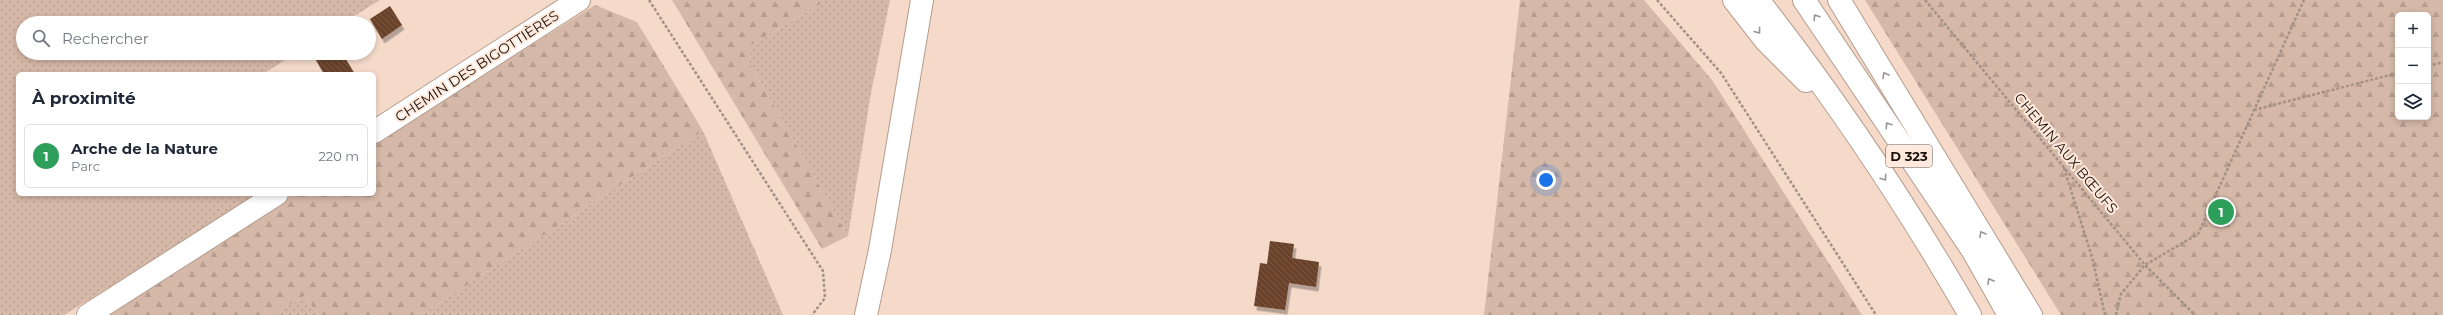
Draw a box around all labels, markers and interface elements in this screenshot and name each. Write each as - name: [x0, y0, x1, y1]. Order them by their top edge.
- street label: CHEMIN DES BIGOTTIÈRES: [392, 6, 562, 126]
- map controls: [2395, 12, 2431, 120]
- button: +: [2395, 12, 2431, 48]
- one-way arrow: [1813, 14, 1821, 21]
- search box: [16, 16, 376, 60]
- one-way arrow: [1753, 26, 1760, 33]
- icon: search: [30, 27, 52, 49]
- text: Rechercher: [62, 29, 149, 48]
- button: −: [2395, 48, 2431, 84]
- one-way arrow: [1882, 72, 1889, 79]
- button: layers: [2395, 84, 2431, 120]
- text: À proximité: [32, 88, 136, 108]
- street label: CHEMIN AUX BŒUFS: [2010, 89, 2122, 217]
- one-way arrow: [1886, 122, 1893, 129]
- text: Arche de la Nature: [71, 139, 218, 158]
- road number: D 323: [1886, 145, 1932, 167]
- text: 1: [43, 148, 49, 164]
- text: 220 m: [318, 148, 359, 164]
- text: Parc: [71, 158, 100, 174]
- your location: [1536, 170, 1556, 190]
- one-way arrow: [1879, 174, 1887, 181]
- pin: 1: [2208, 197, 2234, 227]
- one-way arrow: [1979, 231, 1986, 238]
- one-way arrow: [1987, 278, 1994, 285]

